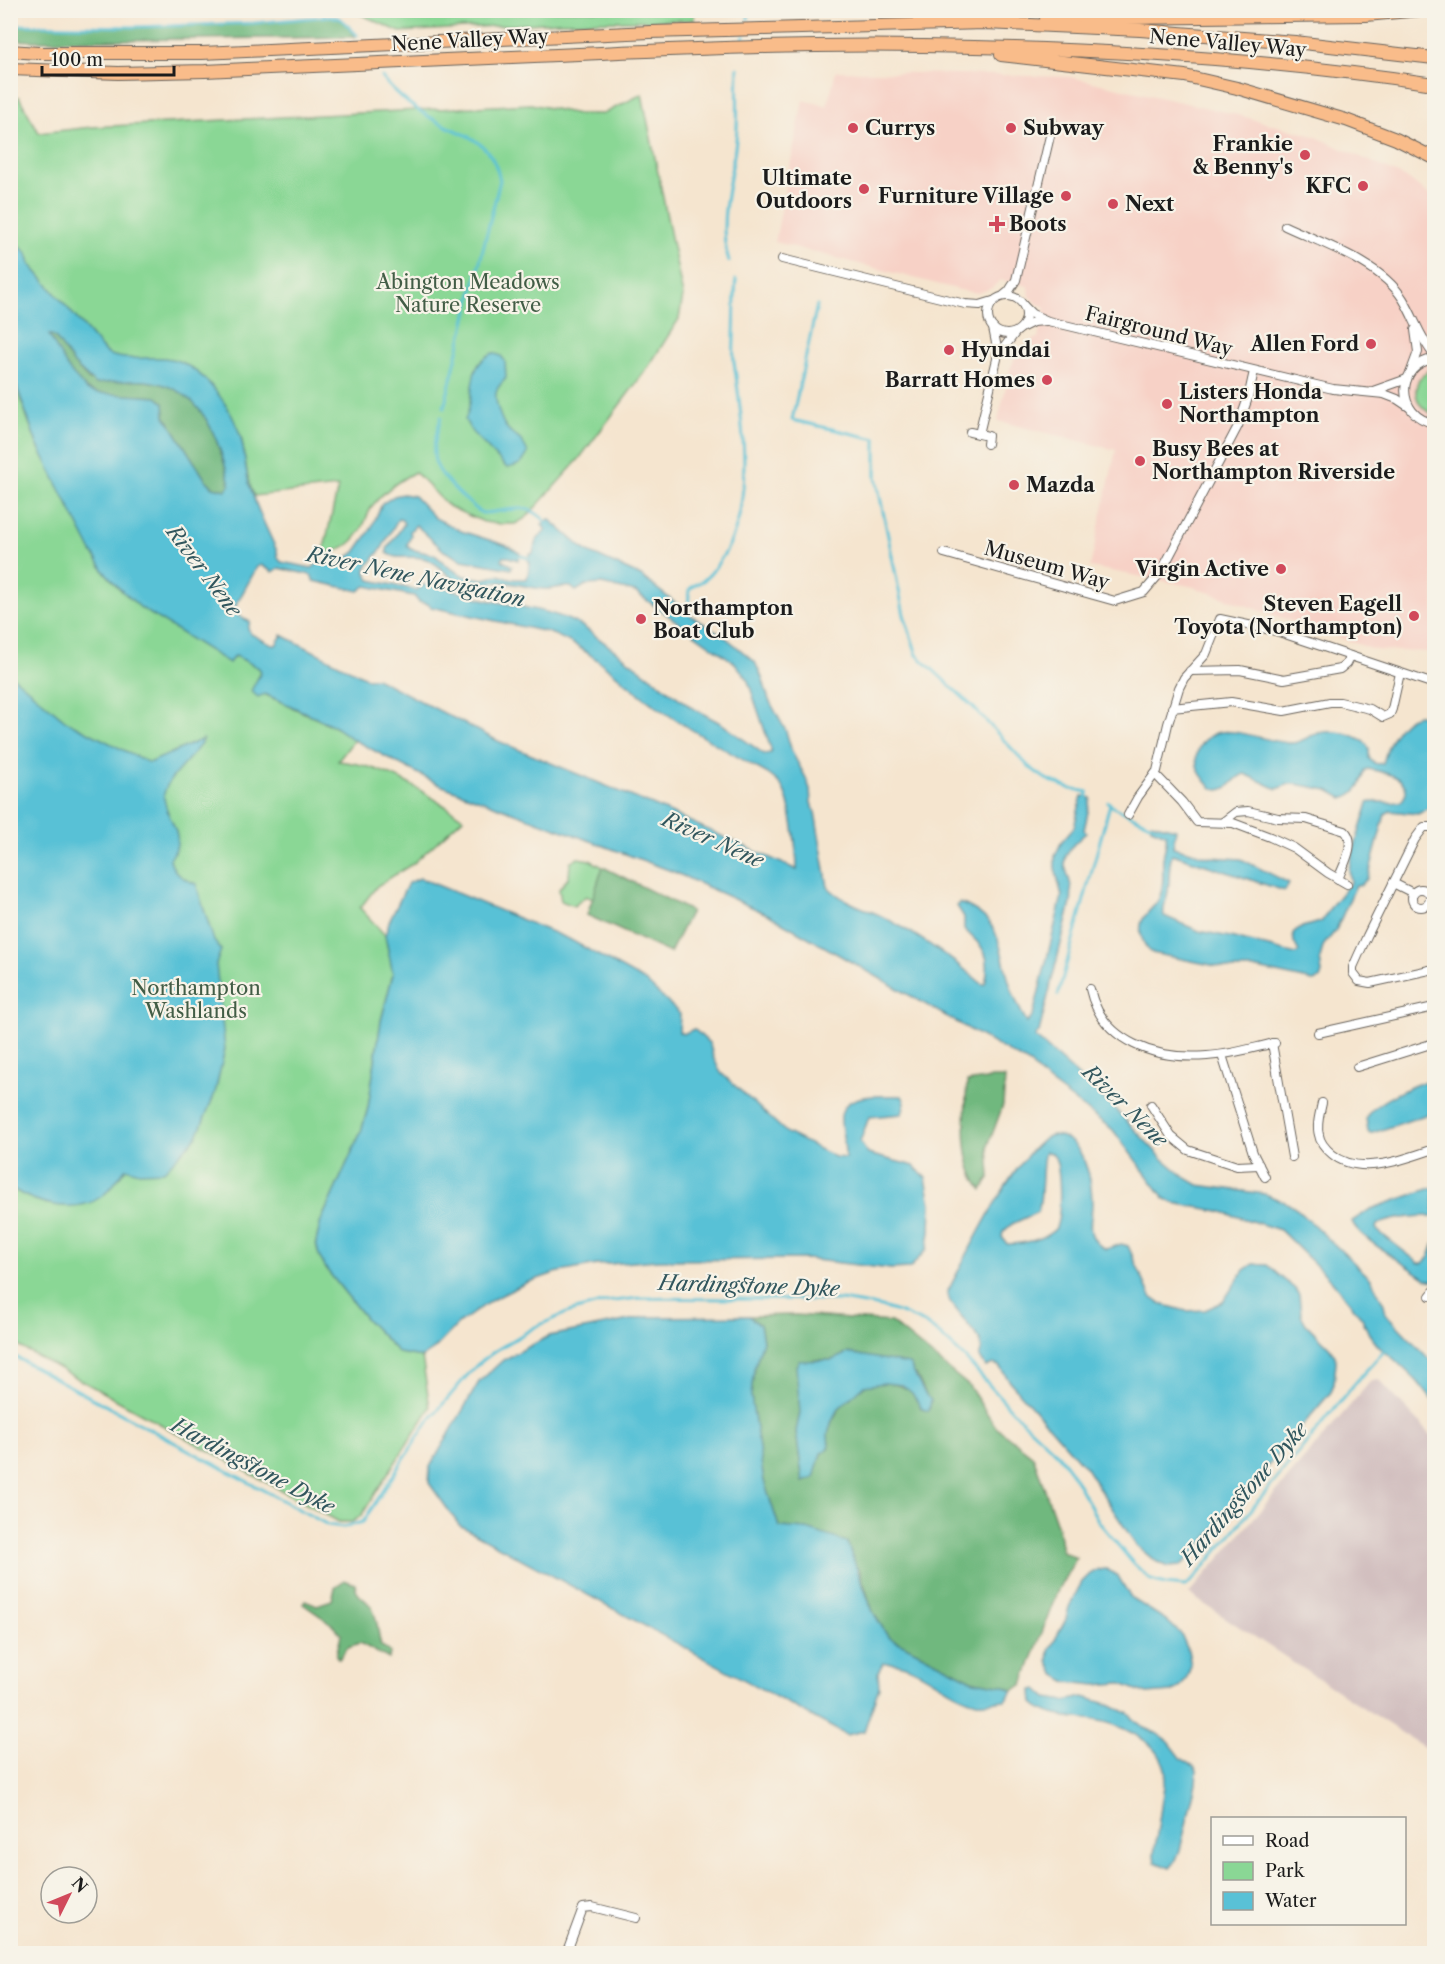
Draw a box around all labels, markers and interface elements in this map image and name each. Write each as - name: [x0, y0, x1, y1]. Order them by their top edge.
- street label: Nene Valley Way: [391, 24, 550, 56]
- street label: Nene Valley Way: [1148, 24, 1308, 62]
- scale bar: [42, 39, 174, 77]
- text: 100 m: [51, 49, 103, 71]
- place label: Currys: [865, 116, 935, 140]
- place label: Subway: [1023, 116, 1105, 140]
- marker: Currys: [846, 121, 860, 135]
- marker: Subway: [1004, 121, 1018, 135]
- place label: Frankie & Benny's: [1192, 132, 1293, 179]
- marker: Frankie & Benny's: [1298, 148, 1312, 162]
- place label: Ultimate Outdoors: [756, 166, 852, 213]
- place label: KFC: [1305, 174, 1351, 198]
- marker: KFC: [1356, 179, 1370, 193]
- marker: Ultimate Outdoors: [857, 182, 871, 196]
- place label: Furniture Village: [878, 184, 1054, 208]
- marker: Furniture Village: [1059, 189, 1073, 203]
- place label: Next: [1125, 192, 1174, 216]
- marker: Next: [1106, 197, 1120, 211]
- place label: Boots: [1009, 212, 1067, 236]
- marker: Boots: [990, 217, 1004, 231]
- park label: Abington Meadows Nature Reserve: [375, 270, 560, 317]
- street label: Fairground Way: [1083, 301, 1236, 361]
- place label: Allen Ford: [1249, 332, 1360, 356]
- marker: Allen Ford: [1364, 337, 1378, 351]
- place label: Hyundai: [961, 338, 1050, 362]
- marker: Hyundai: [942, 343, 956, 357]
- place label: Barratt Homes: [885, 368, 1035, 392]
- marker: Barratt Homes: [1040, 373, 1054, 387]
- place label: Listers Honda Northampton: [1179, 380, 1323, 427]
- marker: Listers Honda Northampton: [1160, 397, 1174, 411]
- place label: Busy Bees at Northampton Riverside: [1152, 437, 1395, 484]
- marker: Busy Bees at Northampton Riverside: [1133, 454, 1147, 468]
- place label: Mazda: [1026, 473, 1095, 497]
- marker: Mazda: [1007, 478, 1021, 492]
- water label: River Nene: [161, 518, 247, 622]
- street label: Museum Way: [982, 536, 1113, 595]
- water label: River Nene Navigation: [303, 541, 527, 612]
- place label: Virgin Active: [1134, 557, 1269, 581]
- marker: Virgin Active: [1274, 562, 1288, 576]
- place label: Steven Eagell Toyota (Northampton): [1174, 592, 1402, 639]
- place label: Northampton Boat Club: [653, 596, 794, 643]
- marker: Steven Eagell Toyota (Northampton): [1407, 609, 1421, 623]
- marker: Northampton Boat Club: [634, 612, 648, 626]
- water label: River Nene: [657, 805, 769, 873]
- park label: Northampton Washlands: [131, 976, 261, 1023]
- water label: River Nene: [1076, 1058, 1174, 1153]
- water label: Hardingstone Dyke: [656, 1270, 841, 1301]
- water label: Hardingstone Dyke: [165, 1411, 340, 1520]
- water label: Hardingstone Dyke: [1173, 1416, 1313, 1572]
- legend: [1211, 1817, 1406, 1925]
- text: Road: [1265, 1830, 1310, 1852]
- text: Park: [1265, 1860, 1306, 1882]
- north arrow: [39, 1865, 99, 1925]
- text: N: [68, 1873, 92, 1897]
- text: Water: [1264, 1890, 1317, 1912]

